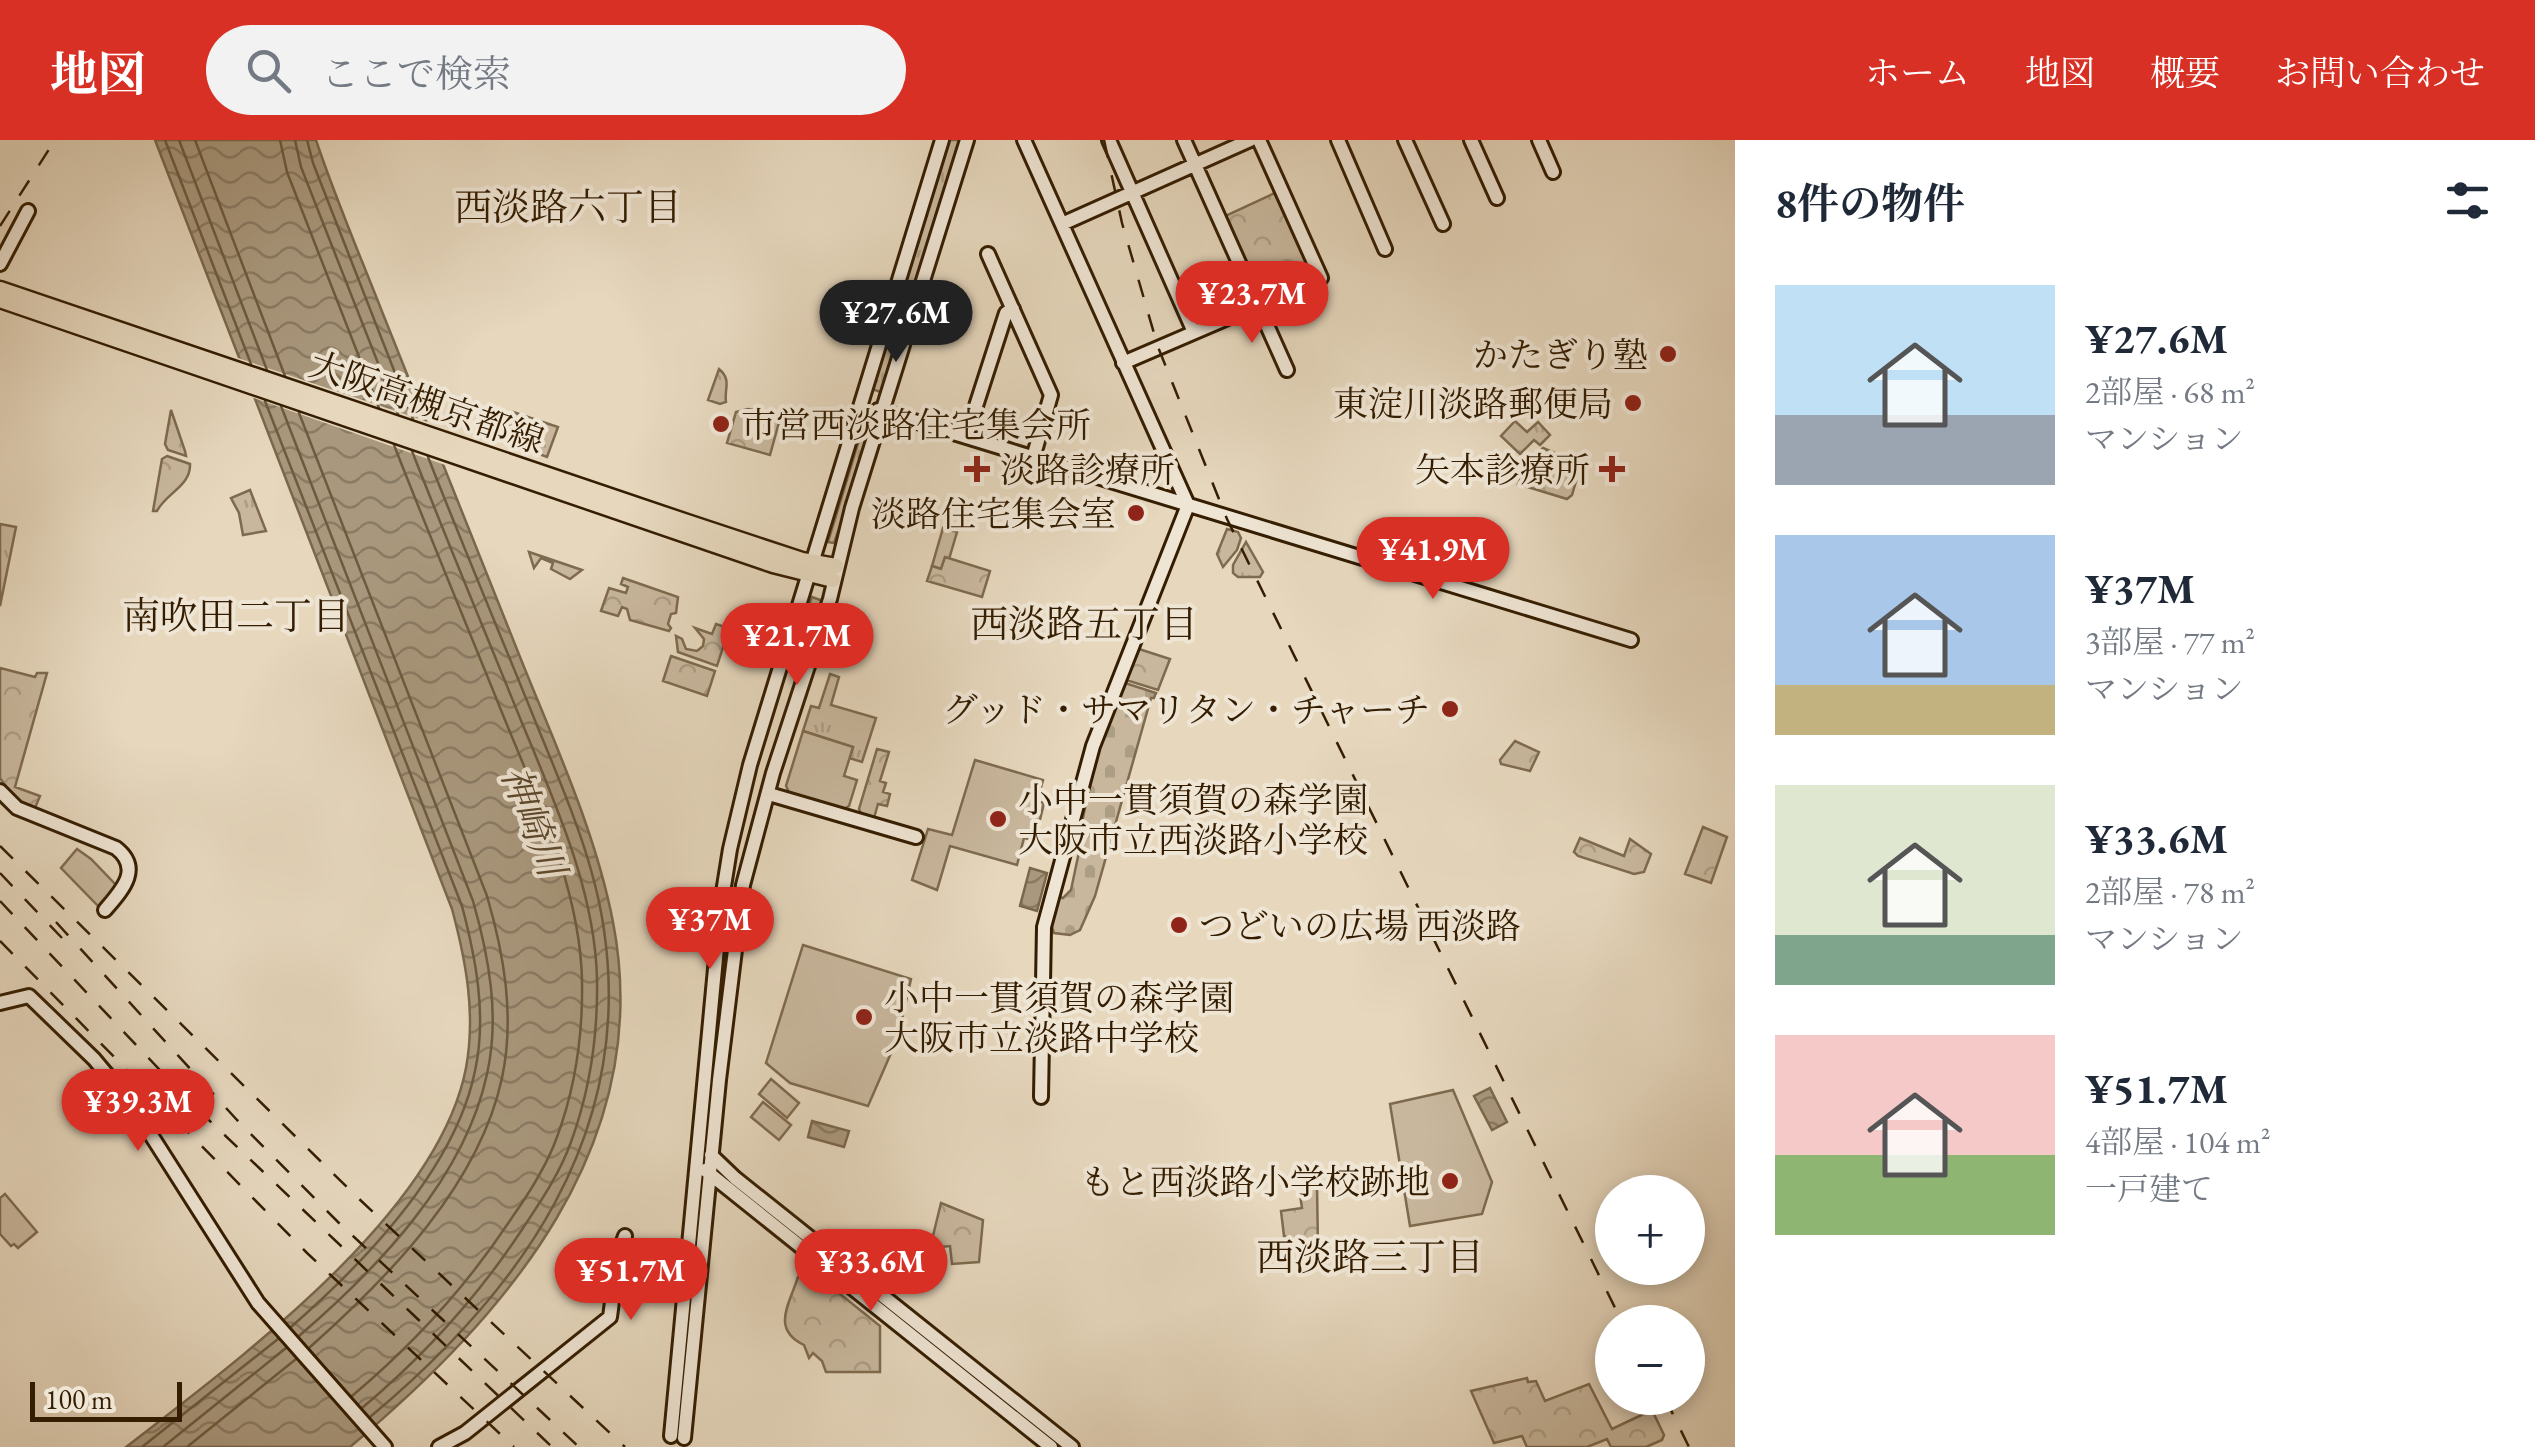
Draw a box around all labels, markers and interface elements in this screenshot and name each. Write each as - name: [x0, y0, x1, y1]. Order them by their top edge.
- search box: [206, 25, 906, 115]
- text: 地図: [50, 43, 146, 105]
- icon: search: [241, 43, 296, 98]
- text: ここで検索: [321, 49, 511, 98]
- text: ホーム: [1865, 50, 1970, 95]
- text: 地図: [2025, 50, 2095, 95]
- text: 概要: [2150, 50, 2220, 95]
- text: お問い合わせ: [2275, 50, 2485, 95]
- icon: filters: [2440, 173, 2495, 228]
- text: 8件の物件: [1775, 176, 1965, 231]
- district label: 西淡路六丁目: [454, 182, 682, 231]
- pin: ¥23.7M: [1171, 261, 1333, 346]
- text: ¥23.7M: [1198, 272, 1306, 314]
- pin: ¥27.6M: [815, 280, 977, 365]
- text: ¥27.6M: [842, 291, 950, 333]
- text: ¥27.6M: [2085, 311, 2228, 366]
- icon: home: [1855, 325, 1975, 445]
- place label: かたぎり塾: [1473, 332, 1648, 377]
- street label: 大阪高槻京都線: [304, 341, 550, 463]
- marker: かたぎり塾: [1657, 343, 1679, 365]
- text: 2部屋 · 68 m²: [2085, 371, 2255, 413]
- place label: 東淀川淡路郵便局: [1333, 381, 1613, 426]
- marker: 東淀川淡路郵便局: [1622, 392, 1644, 414]
- place label: 市営西淡路住宅集会所: [741, 402, 1091, 447]
- marker: 市営西淡路住宅集会所: [710, 413, 732, 435]
- text: マンション: [2085, 418, 2244, 460]
- place label: 淡路診療所: [1000, 447, 1175, 492]
- place label: 矢本診療所: [1415, 447, 1590, 492]
- marker: 淡路診療所: [964, 456, 990, 482]
- marker: 矢本診療所: [1599, 456, 1625, 482]
- place label: 淡路住宅集会室: [871, 491, 1116, 536]
- marker: 淡路住宅集会室: [1125, 502, 1147, 524]
- pin: ¥41.9M: [1352, 517, 1514, 602]
- text: ¥41.9M: [1379, 528, 1487, 570]
- text: ¥37M: [2085, 561, 2195, 616]
- icon: home: [1855, 575, 1975, 695]
- district label: 南吹田二丁目: [122, 591, 350, 640]
- district label: 西淡路五丁目: [970, 599, 1198, 648]
- pin: ¥21.7M: [716, 603, 878, 688]
- text: ¥21.7M: [743, 614, 851, 656]
- text: 3部屋 · 77 m²: [2085, 621, 2255, 663]
- text: マンション: [2085, 668, 2244, 710]
- place label: グッド・サマリタン・チャーチ: [943, 687, 1430, 732]
- marker: グッド・サマリタン・チャーチ: [1439, 698, 1461, 720]
- water label: 神崎川: [491, 759, 579, 887]
- place label: 小中一貫須賀の森学園 大阪市立西淡路小学校: [1018, 777, 1368, 862]
- marker: 小中一貫須賀の森学園 大阪市立西淡路小学校: [987, 808, 1009, 830]
- text: ¥33.6M: [2085, 811, 2228, 866]
- icon: home: [1855, 825, 1975, 945]
- text: 2部屋 · 78 m²: [2085, 871, 2255, 913]
- pin: ¥37M: [651, 887, 769, 972]
- text: ¥37M: [668, 898, 752, 940]
- place label: つどいの広場 西淡路: [1199, 903, 1521, 948]
- marker: つどいの広場 西淡路: [1168, 914, 1190, 936]
- text: マンション: [2085, 918, 2244, 960]
- place label: 小中一貫須賀の森学園 大阪市立淡路中学校: [884, 975, 1234, 1060]
- marker: 小中一貫須賀の森学園 大阪市立淡路中学校: [853, 1006, 875, 1028]
- text: ¥51.7M: [2085, 1061, 2228, 1116]
- pin: ¥39.3M: [57, 1069, 219, 1154]
- icon: home: [1855, 1075, 1975, 1195]
- text: ¥39.3M: [84, 1080, 192, 1122]
- text: 4部屋 · 104 m²: [2085, 1121, 2271, 1163]
- place label: もと西淡路小学校跡地: [1080, 1159, 1430, 1204]
- text: 一戸建て: [2085, 1168, 2213, 1210]
- marker: もと西淡路小学校跡地: [1439, 1170, 1461, 1192]
- map controls: [1595, 1175, 1705, 1415]
- button: +: [1595, 1175, 1705, 1285]
- pin: ¥33.6M: [790, 1229, 952, 1314]
- district label: 西淡路三丁目: [1256, 1232, 1484, 1281]
- pin: ¥51.7M: [550, 1238, 712, 1323]
- text: ¥33.6M: [817, 1240, 925, 1282]
- text: ¥51.7M: [577, 1249, 685, 1291]
- button: −: [1595, 1305, 1705, 1415]
- scale bar: [30, 1377, 182, 1422]
- text: 100 m: [45, 1381, 113, 1417]

